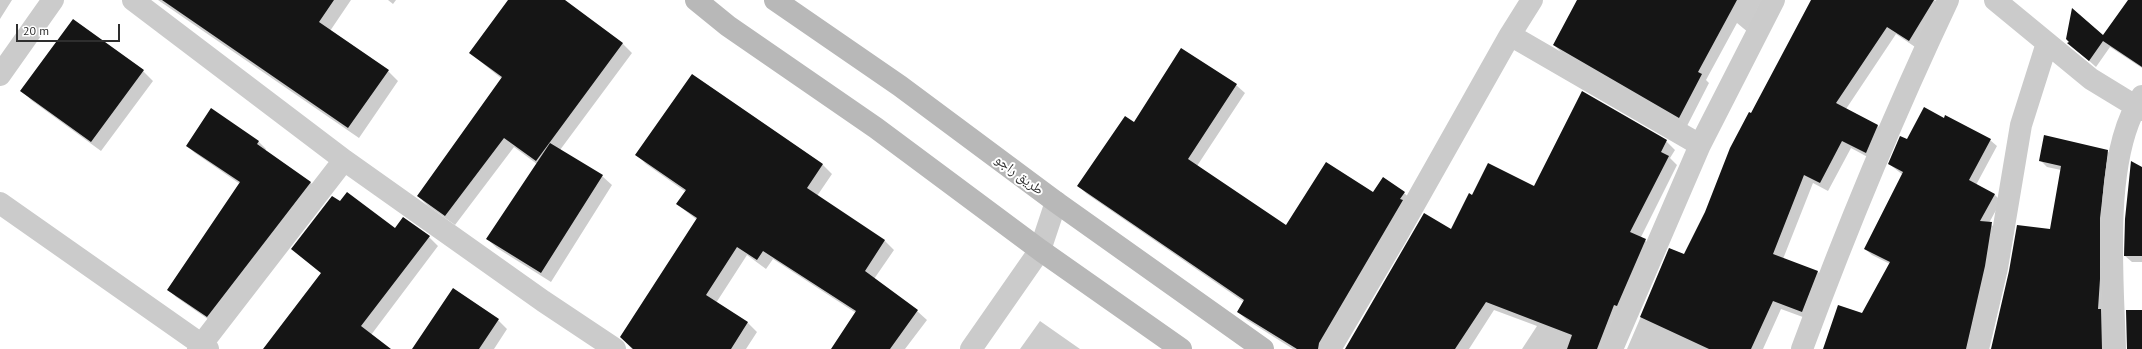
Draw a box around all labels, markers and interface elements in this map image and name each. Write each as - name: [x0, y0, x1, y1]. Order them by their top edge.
- scale bar: [18, 16, 122, 42]
- text: 20 m: [23, 23, 49, 38]
- street label: طريق راجو: [991, 151, 1047, 199]

